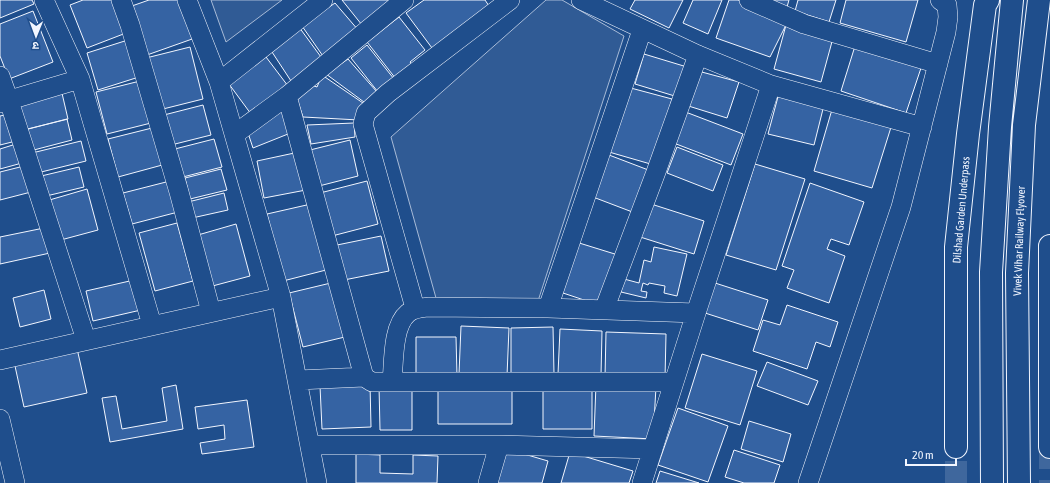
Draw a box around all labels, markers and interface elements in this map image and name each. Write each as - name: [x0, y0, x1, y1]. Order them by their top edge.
- north arrow: [16, 16, 56, 56]
- text: उ: [32, 40, 39, 52]
- street label: Dilshad Garden Underpass: [950, 156, 972, 264]
- street label: Vivek Vihar Railway Flyover: [1011, 185, 1027, 296]
- scale bar: [906, 441, 956, 467]
- text: 20 m: [912, 448, 934, 462]

